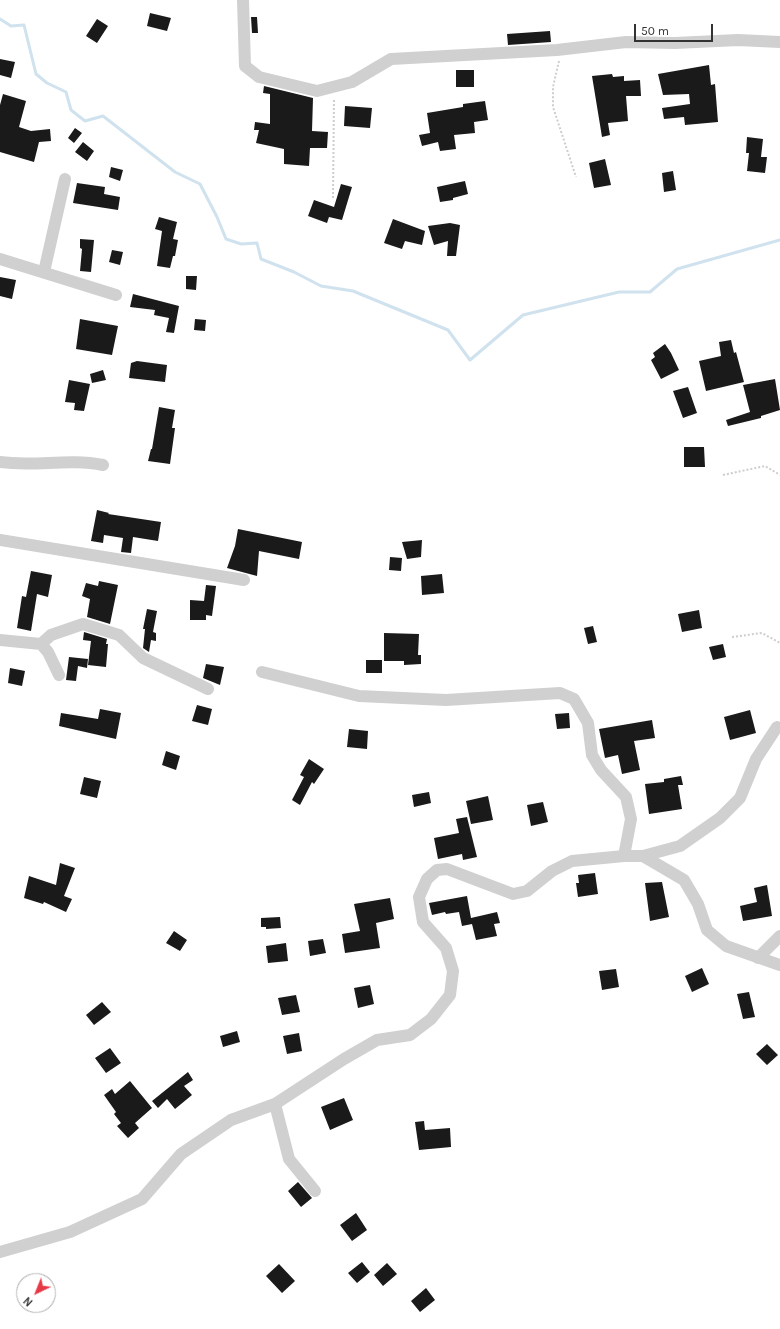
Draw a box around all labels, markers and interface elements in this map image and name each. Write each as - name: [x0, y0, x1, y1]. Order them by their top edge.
- scale bar: [636, 16, 715, 42]
- text: 50 m: [641, 24, 669, 38]
- north arrow: [16, 1273, 56, 1313]
- text: N: [21, 1294, 35, 1309]

